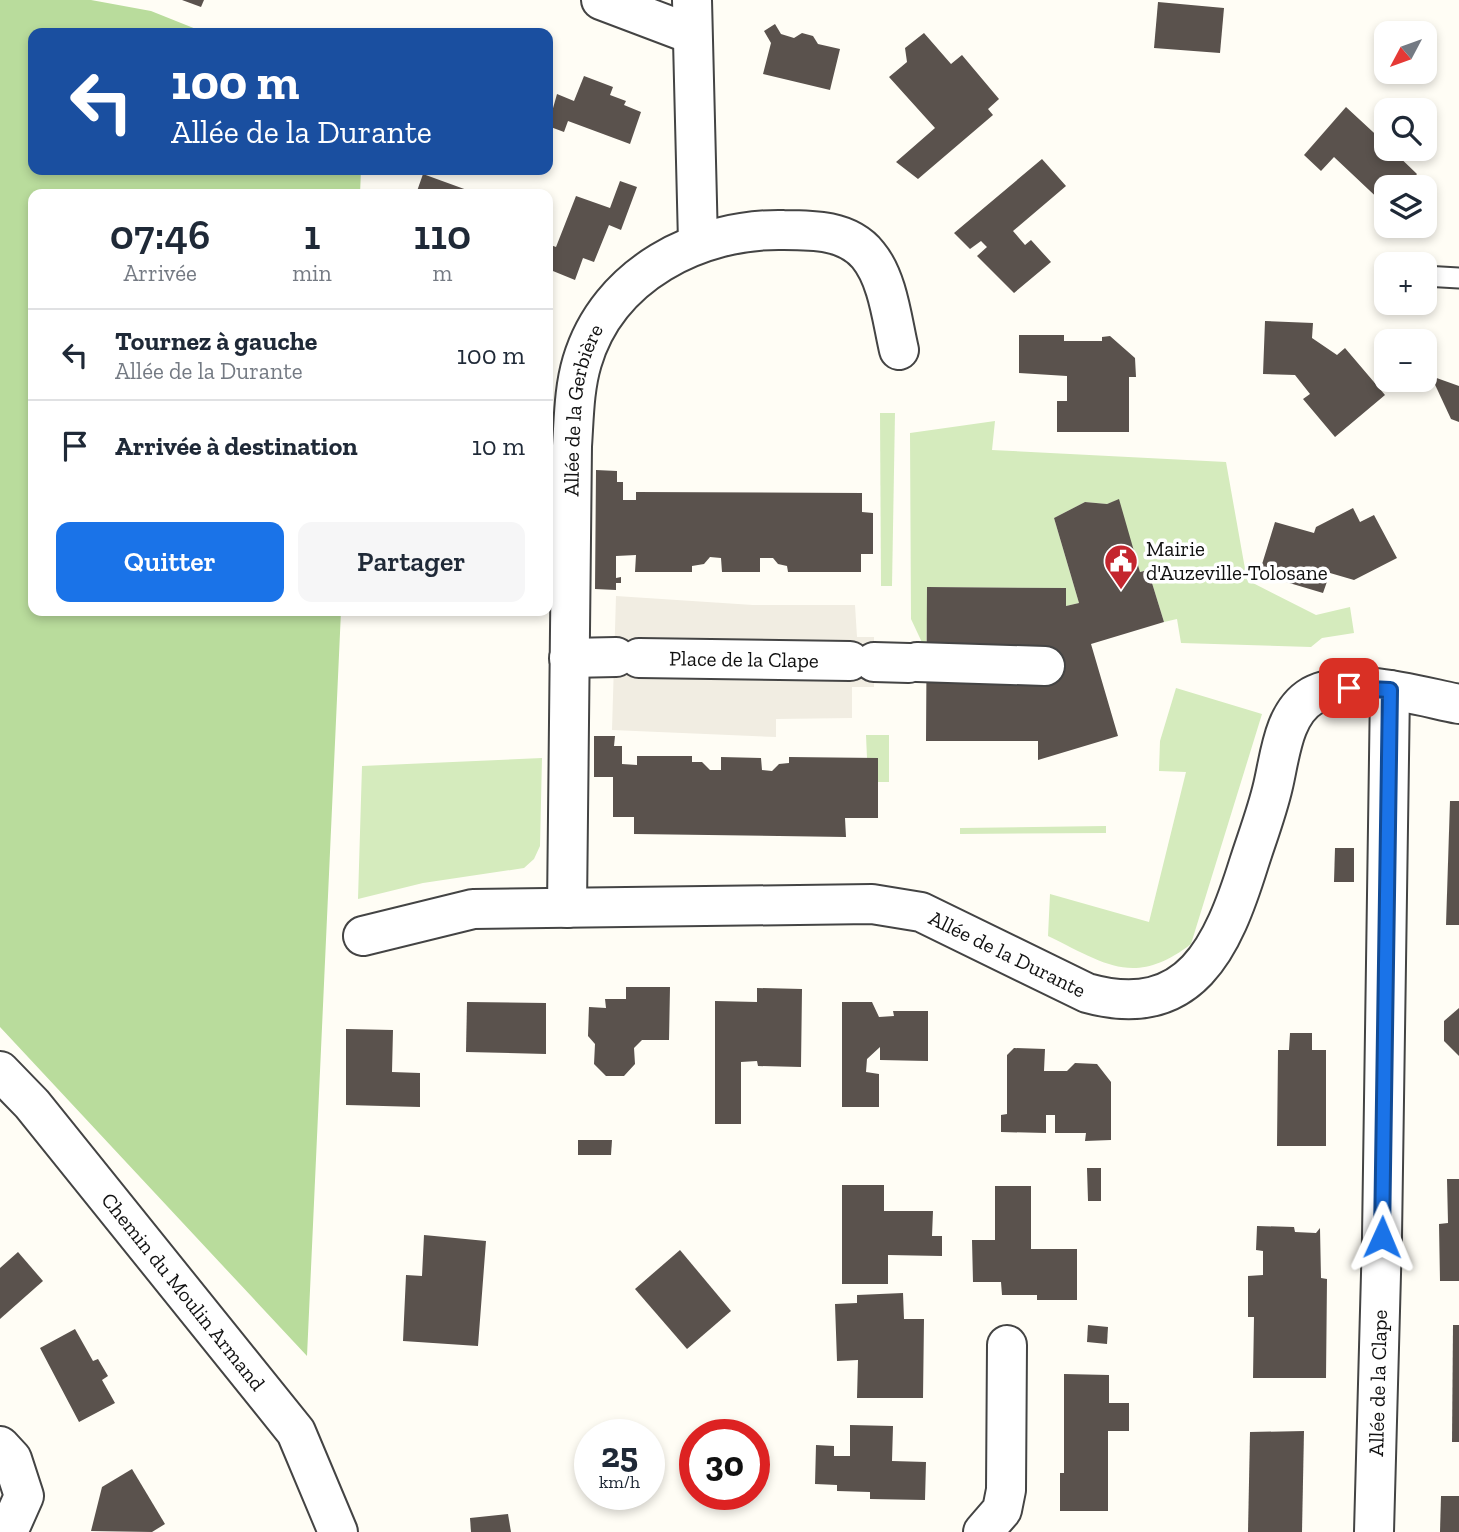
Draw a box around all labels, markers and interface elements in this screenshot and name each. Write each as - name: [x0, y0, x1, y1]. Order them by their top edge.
- north arrow: [1374, 21, 1437, 84]
- map controls: [1374, 21, 1437, 392]
- text: 100 m: [171, 53, 299, 112]
- icon: left: [56, 56, 147, 147]
- button: search: [1374, 98, 1437, 161]
- text: Allée de la Durante: [171, 113, 432, 151]
- button: layers: [1374, 175, 1437, 238]
- text: 07:46: [110, 209, 210, 260]
- text: 1: [304, 209, 320, 260]
- text: 110: [414, 209, 471, 260]
- button: +: [1374, 252, 1437, 315]
- text: Arrivée: [123, 259, 197, 287]
- text: min: [292, 259, 332, 287]
- text: m: [432, 259, 452, 287]
- street label: Allée de la Gerbière: [558, 319, 608, 497]
- text: Tournez à gauche: [115, 325, 317, 357]
- button: −: [1374, 329, 1437, 392]
- icon: left: [56, 336, 94, 374]
- text: 100 m: [457, 339, 525, 371]
- text: Allée de la Durante: [115, 357, 303, 385]
- icon: arrive: [56, 427, 94, 465]
- text: Arrivée à destination: [115, 430, 358, 462]
- text: 10 m: [472, 430, 525, 462]
- button: Quitter: [56, 522, 284, 602]
- button: Partager: [298, 522, 525, 602]
- place label: Mairie d'Auzeville-Tolosane: [1146, 536, 1328, 585]
- public building icon: Mairie d'Auzeville-Tolosane: [1102, 542, 1140, 591]
- street label: Place de la Clape: [669, 645, 819, 673]
- pin: [1319, 658, 1379, 718]
- icon: arrive: [1330, 669, 1368, 707]
- street label: Allée de la Durante: [925, 905, 1090, 1003]
- street label: Chemin du Moulin Armand: [96, 1188, 271, 1396]
- position arrow: [1345, 1200, 1419, 1274]
- street label: Allée de la Clape: [1363, 1309, 1392, 1457]
- speed limit sign: 30: [679, 1419, 770, 1510]
- text: 25: [601, 1434, 638, 1476]
- text: km/h: [599, 1471, 640, 1493]

